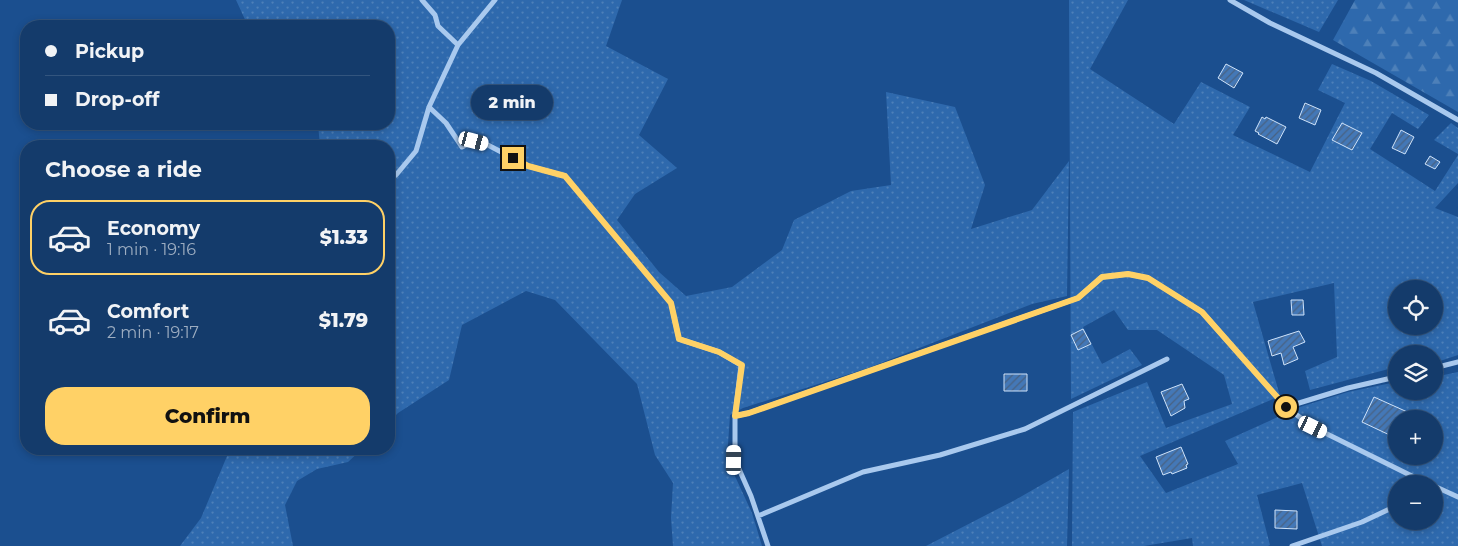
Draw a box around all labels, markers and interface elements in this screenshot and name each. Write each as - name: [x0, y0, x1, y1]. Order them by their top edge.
- text: Pickup: [75, 40, 144, 63]
- callout: 2 min: [472, 86, 554, 120]
- text: Drop-off: [75, 88, 159, 111]
- text: 2 min: [488, 93, 536, 112]
- car: [457, 130, 490, 152]
- route end: [502, 147, 524, 169]
- text: Choose a ride: [45, 156, 202, 183]
- icon: car: [47, 215, 92, 260]
- text: Economy: [107, 217, 200, 240]
- text: $1.33: [320, 226, 368, 249]
- text: 1 min · 19:16: [107, 240, 196, 259]
- map controls: [1388, 280, 1443, 530]
- button: locate: [1388, 280, 1443, 335]
- icon: car: [47, 298, 92, 343]
- text: Comfort: [107, 300, 189, 323]
- text: $1.79: [319, 309, 368, 332]
- text: 2 min · 19:17: [107, 323, 199, 342]
- button: layers: [1388, 345, 1443, 400]
- button: Confirm: [45, 387, 370, 445]
- route start: [1275, 396, 1297, 418]
- button: +: [1388, 410, 1443, 465]
- car: [1296, 414, 1329, 440]
- car: [726, 445, 741, 475]
- button: −: [1388, 475, 1443, 530]

